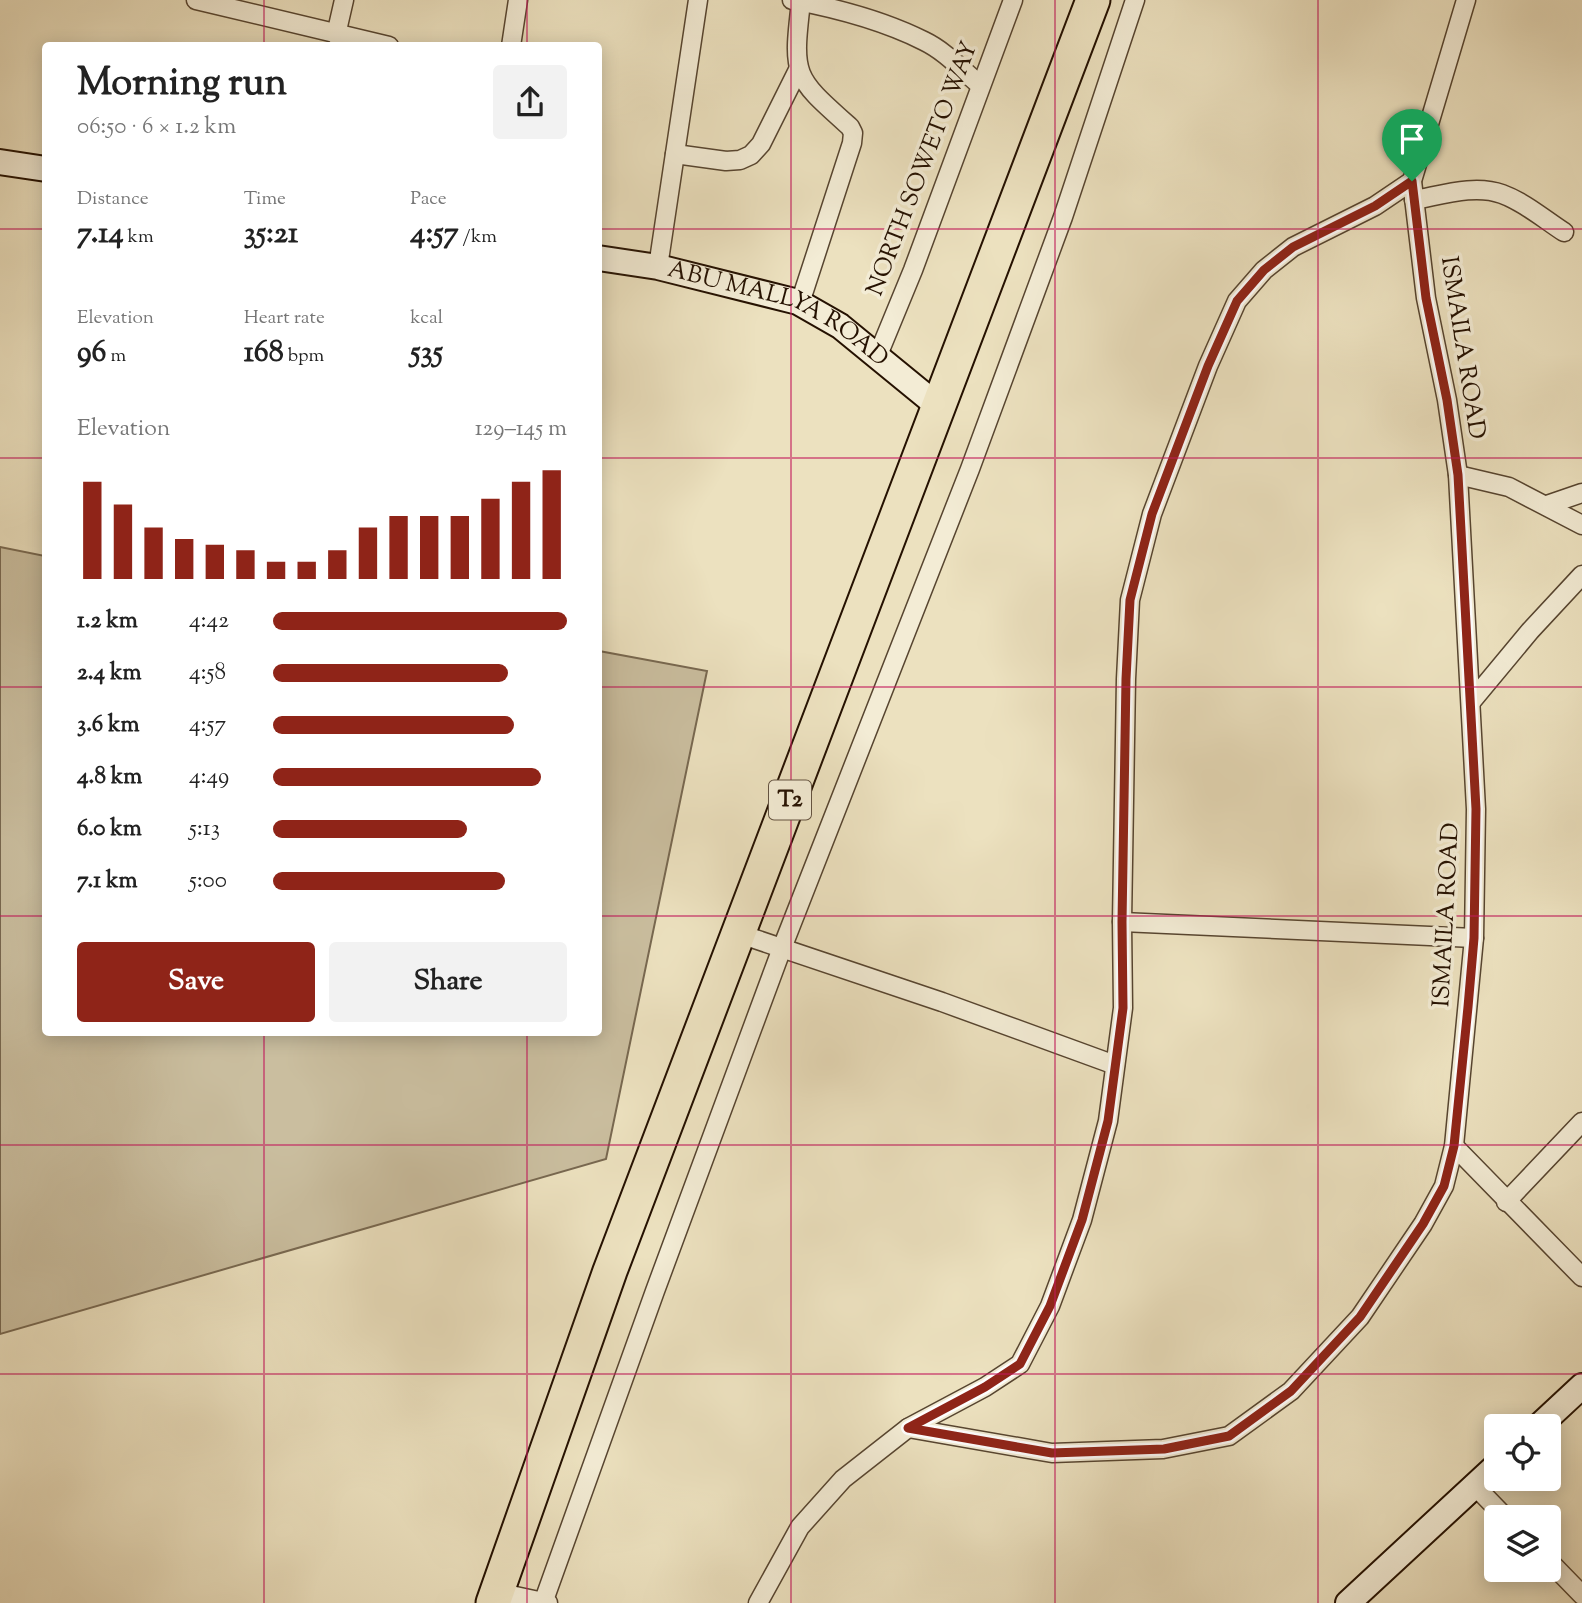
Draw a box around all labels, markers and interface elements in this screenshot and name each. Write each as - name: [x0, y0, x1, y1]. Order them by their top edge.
- street label: NORTH SOWETO WAY: [859, 37, 987, 301]
- text: Morning run: [77, 58, 287, 112]
- button: share: [493, 65, 567, 139]
- pin: [1382, 109, 1442, 181]
- text: 06:50 · 6 × 1.2 km: [77, 111, 236, 144]
- icon: arrive: [1393, 120, 1431, 158]
- text: Distance: [77, 186, 149, 213]
- text: Time: [244, 186, 286, 213]
- text: Pace: [410, 186, 447, 213]
- text: 7.14: [77, 213, 124, 256]
- text: 35:21: [244, 213, 298, 256]
- text: 4:57: [410, 213, 459, 256]
- text: km: [124, 224, 154, 251]
- text: /km: [459, 224, 497, 251]
- street label: ABU MALLYA ROAD: [664, 253, 895, 376]
- street label: ISMAILA ROAD: [1431, 254, 1493, 442]
- text: Elevation: [77, 305, 154, 332]
- text: Heart rate: [244, 305, 325, 332]
- text: kcal: [410, 305, 443, 332]
- text: 96: [77, 332, 107, 375]
- text: 168: [244, 332, 284, 375]
- text: 535: [410, 332, 443, 375]
- text: m: [107, 343, 126, 370]
- text: bpm: [284, 343, 324, 370]
- text: Elevation: [77, 413, 170, 446]
- text: 129–145 m: [475, 413, 567, 446]
- text: 1.2 km: [77, 605, 138, 638]
- text: 4:42: [189, 605, 229, 638]
- text: 2.4 km: [77, 657, 142, 690]
- text: 4:58: [189, 657, 226, 690]
- text: 3.6 km: [77, 709, 140, 742]
- text: 4:57: [189, 709, 226, 742]
- text: 4.8 km: [77, 761, 142, 794]
- text: 4:49: [189, 761, 229, 794]
- road number: T2: [769, 780, 811, 820]
- text: 6.0 km: [77, 813, 142, 846]
- text: 5:13: [189, 813, 220, 846]
- street label: ISMAILA ROAD: [1425, 822, 1469, 1008]
- text: 7.1 km: [77, 865, 138, 898]
- text: 5:00: [189, 865, 227, 898]
- button: Save: [77, 942, 315, 1022]
- button: Share: [329, 942, 567, 1022]
- map controls: [1484, 1414, 1561, 1582]
- button: locate: [1484, 1414, 1561, 1491]
- button: layers: [1484, 1505, 1561, 1582]

